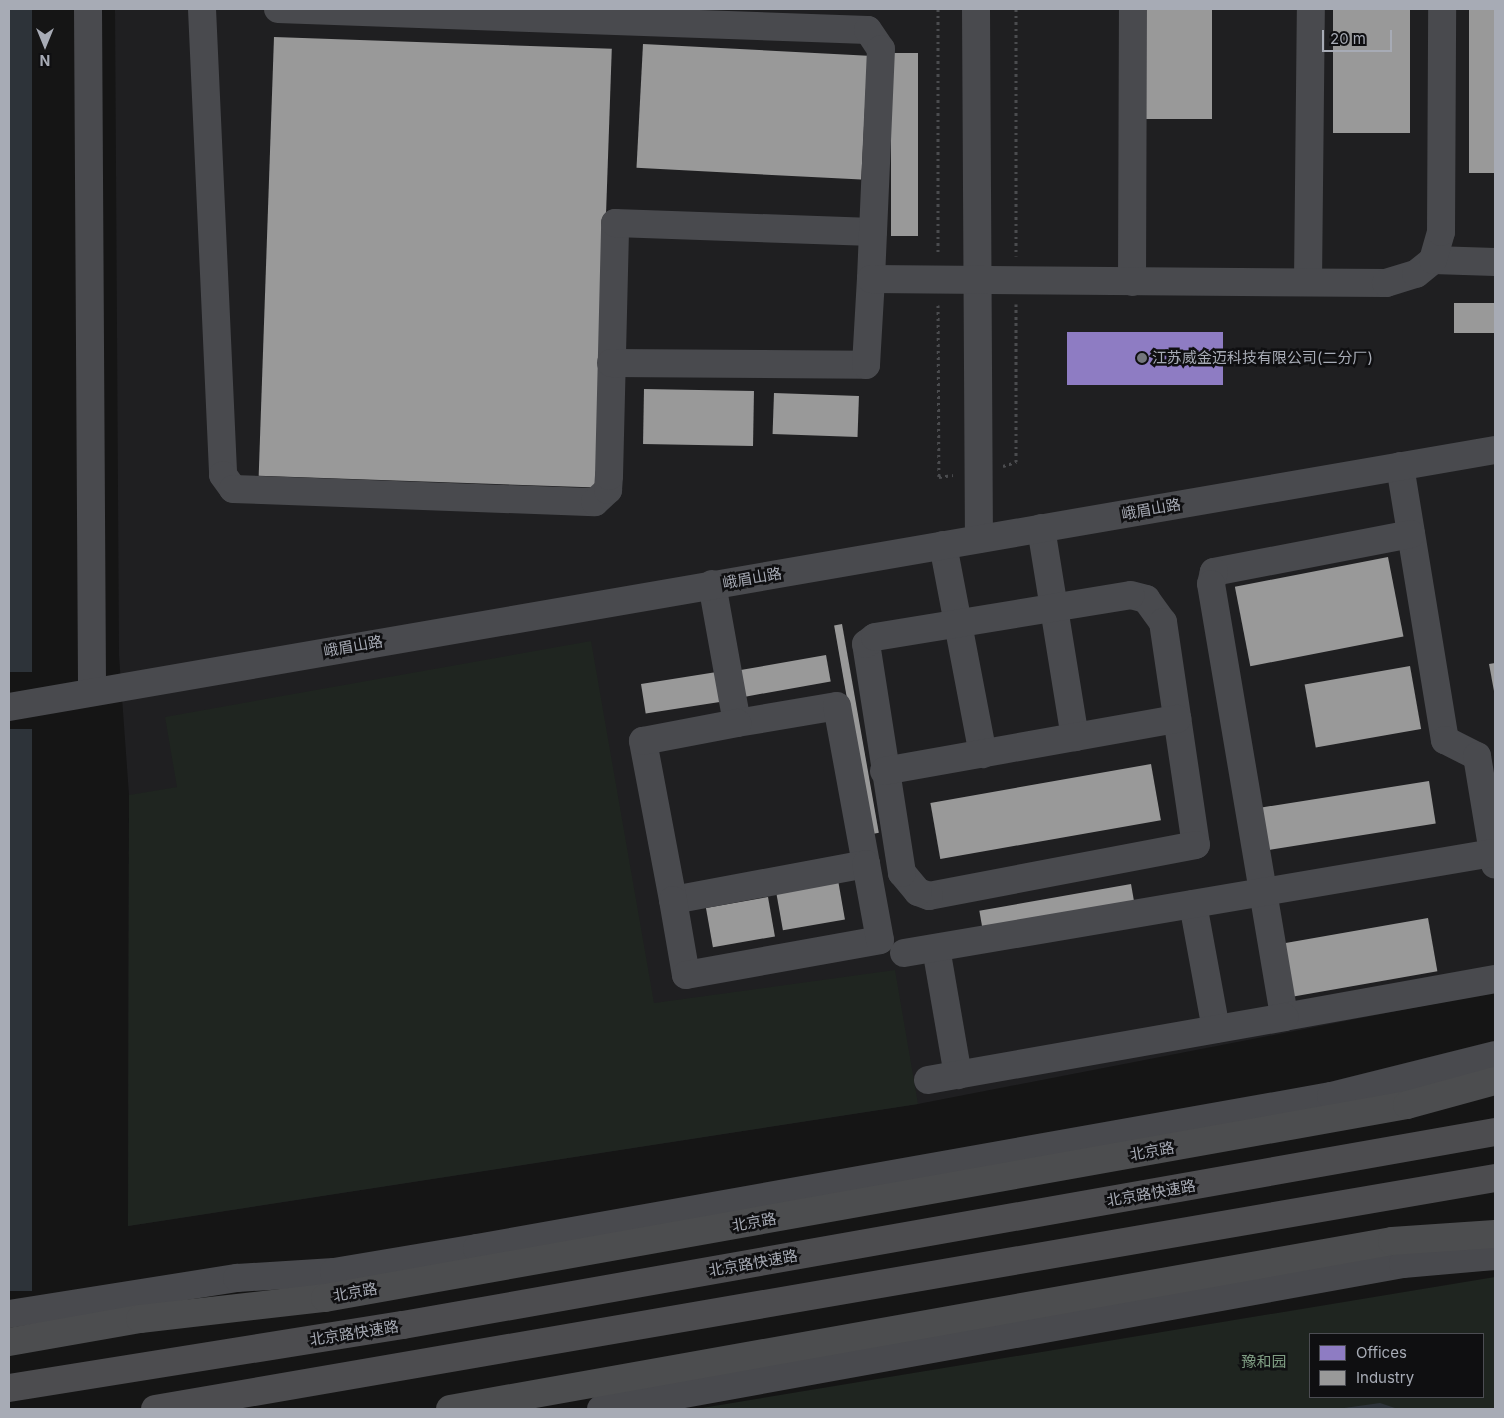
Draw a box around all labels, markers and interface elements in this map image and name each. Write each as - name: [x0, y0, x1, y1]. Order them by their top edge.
- north arrow: [20, 20, 70, 70]
- scale bar: [1324, 20, 1394, 52]
- text: 20 m: [1330, 29, 1366, 48]
- text: N: [40, 52, 50, 69]
- place label: 江苏威金迈科技有限公司(二分厂): [1152, 349, 1373, 367]
- marker: 江苏威金迈科技有限公司(二分厂): [1136, 352, 1148, 364]
- street label: 峨眉山路: [1120, 495, 1182, 523]
- street label: 峨眉山路: [721, 564, 783, 592]
- street label: 峨眉山路: [322, 632, 384, 660]
- street label: 北京路: [1128, 1138, 1176, 1164]
- street label: 北京路快速路: [1105, 1176, 1197, 1210]
- street label: 北京路: [730, 1209, 778, 1235]
- street label: 北京路快速路: [707, 1246, 799, 1280]
- street label: 北京路: [331, 1279, 379, 1305]
- street label: 北京路快速路: [308, 1317, 400, 1349]
- legend: [1309, 1333, 1484, 1398]
- text: Offices: [1356, 1343, 1407, 1362]
- park label: 豫和园: [1242, 1353, 1286, 1371]
- text: Industry: [1356, 1368, 1414, 1387]

